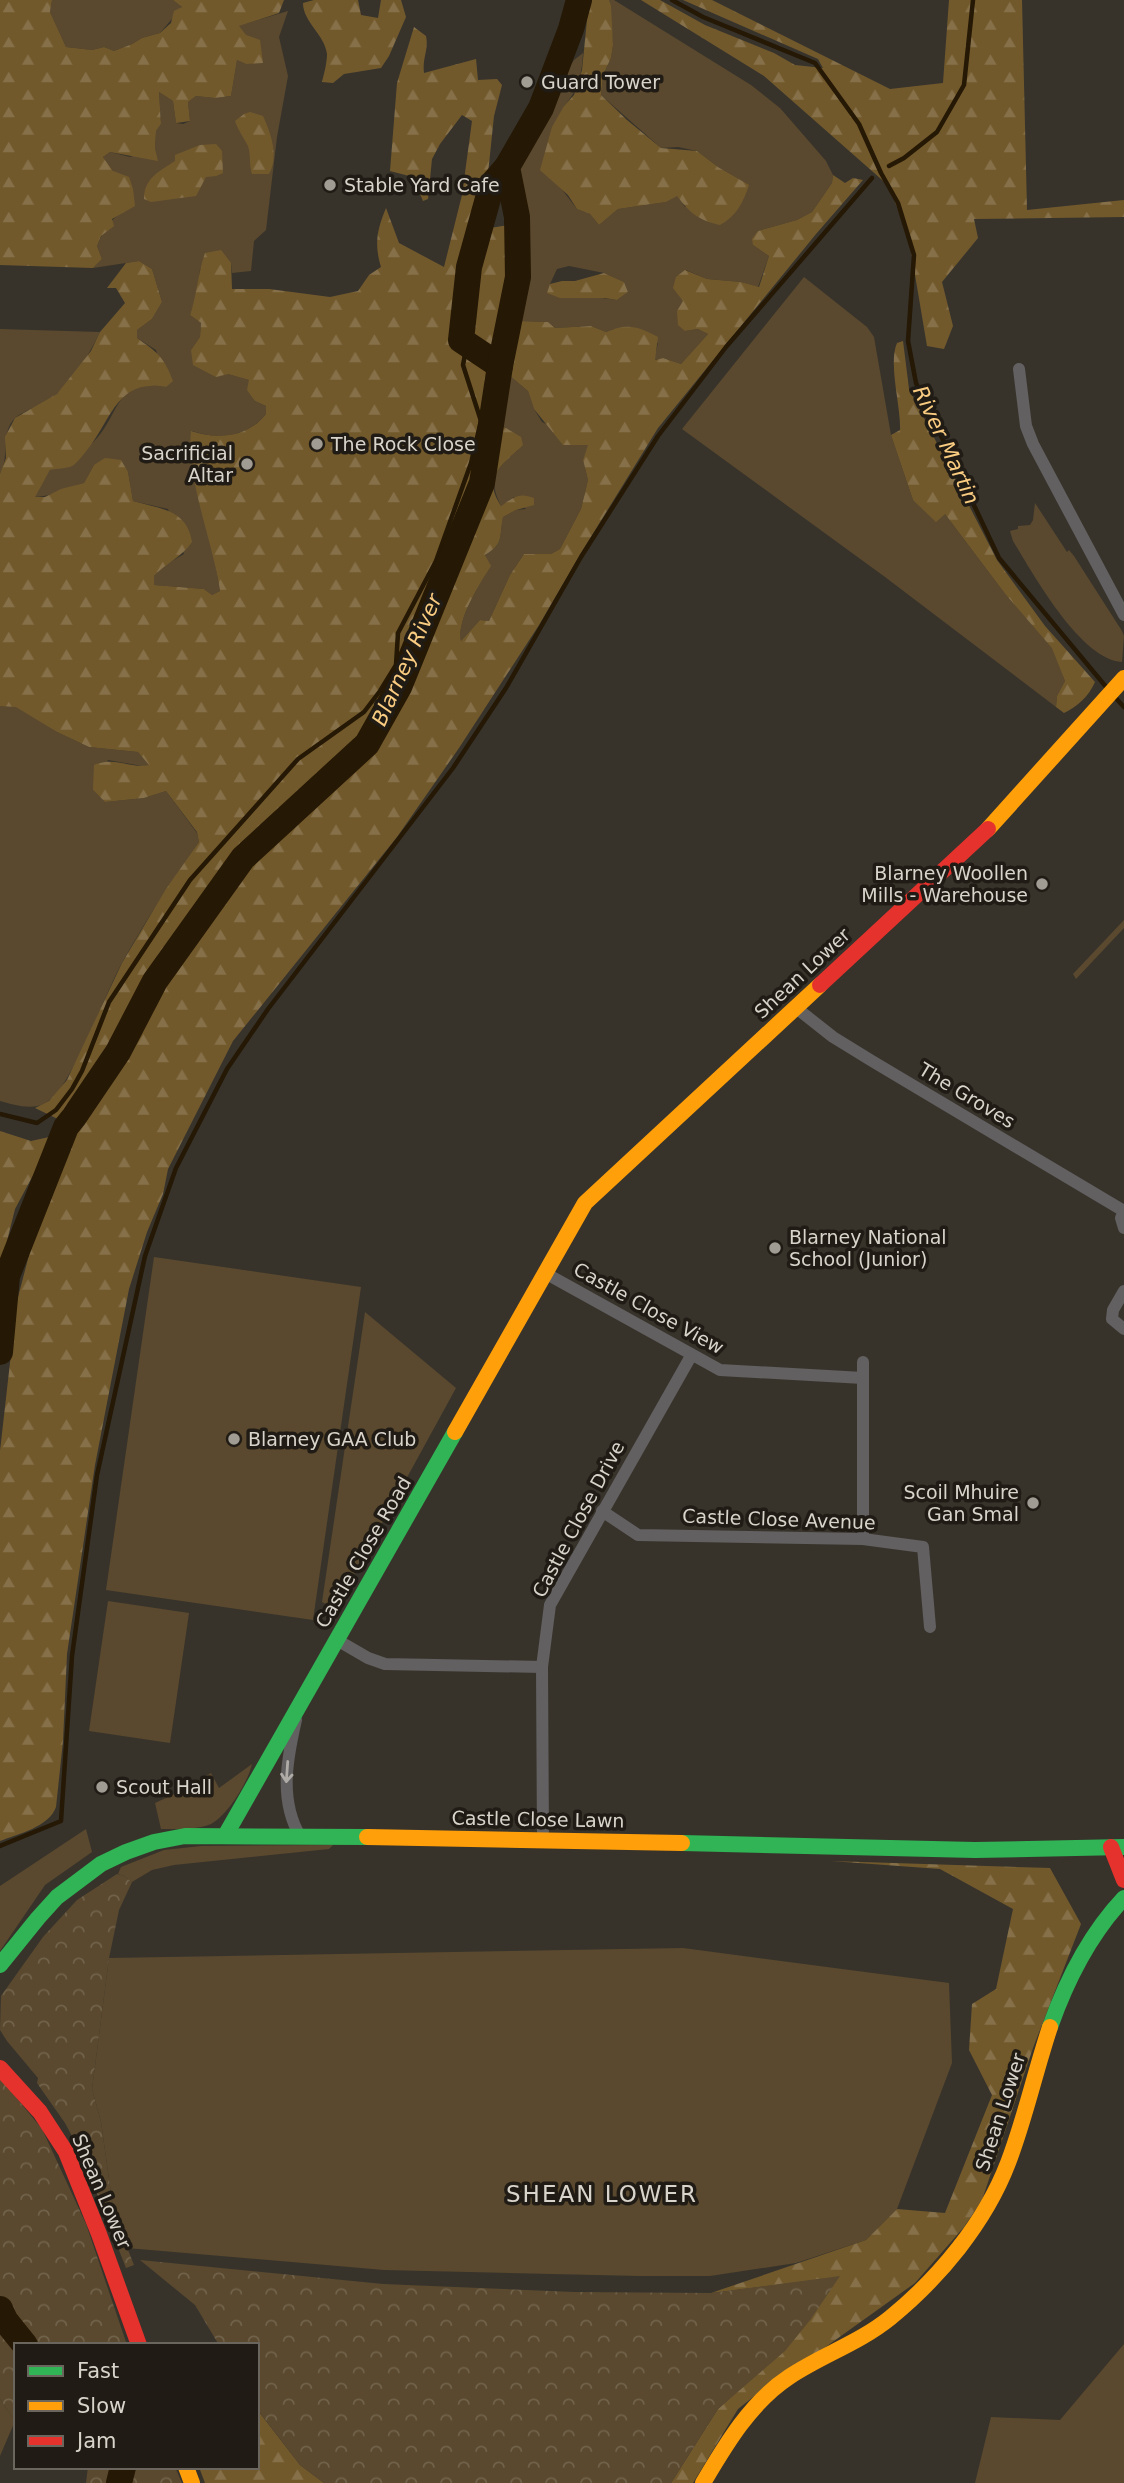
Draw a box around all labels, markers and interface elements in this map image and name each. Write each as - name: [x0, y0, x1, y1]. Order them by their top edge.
- place label: Guard Tower: [541, 71, 660, 93]
- marker: Guard Tower: [519, 74, 535, 90]
- place label: Stable Yard Cafe: [344, 174, 500, 196]
- marker: Stable Yard Cafe: [322, 177, 338, 193]
- water label: River Martin: [908, 382, 984, 508]
- place label: The Rock Close: [330, 433, 476, 455]
- marker: The Rock Close: [309, 436, 325, 452]
- place label: Sacrificial Altar: [141, 442, 233, 486]
- marker: Sacrificial Altar: [239, 456, 255, 472]
- water label: Blarney River: [367, 589, 447, 730]
- place label: Blarney Woollen Mills - Warehouse: [861, 862, 1028, 906]
- marker: Blarney Woollen Mills - Warehouse: [1034, 876, 1050, 892]
- street label: Shean Lower: [750, 923, 854, 1023]
- street label: The Groves: [914, 1057, 1019, 1132]
- place label: Blarney National School (Junior): [789, 1226, 947, 1270]
- marker: Blarney National School (Junior): [767, 1240, 783, 1256]
- street label: Castle Close View: [570, 1258, 728, 1358]
- place label: Blarney GAA Club: [248, 1428, 416, 1450]
- marker: Blarney GAA Club: [226, 1431, 242, 1447]
- street label: Castle Close Drive: [528, 1437, 628, 1601]
- street label: Castle Close Road: [311, 1473, 415, 1631]
- place label: Scoil Mhuire Gan Smal: [903, 1481, 1019, 1525]
- marker: Scoil Mhuire Gan Smal: [1025, 1495, 1041, 1511]
- street label: Castle Close Avenue: [682, 1505, 876, 1533]
- one-way arrow: [280, 1760, 293, 1783]
- place label: Scout Hall: [116, 1776, 212, 1798]
- marker: Scout Hall: [94, 1779, 110, 1795]
- street label: Castle Close Lawn: [451, 1806, 625, 1832]
- street label: Shean Lower: [971, 2050, 1029, 2174]
- street label: Shean Lower: [68, 2130, 136, 2252]
- district label: SHEAN LOWER: [506, 2181, 698, 2207]
- legend: [14, 2343, 259, 2469]
- text: Fast: [77, 2359, 119, 2383]
- text: Slow: [77, 2394, 126, 2418]
- text: Jam: [75, 2429, 117, 2453]

